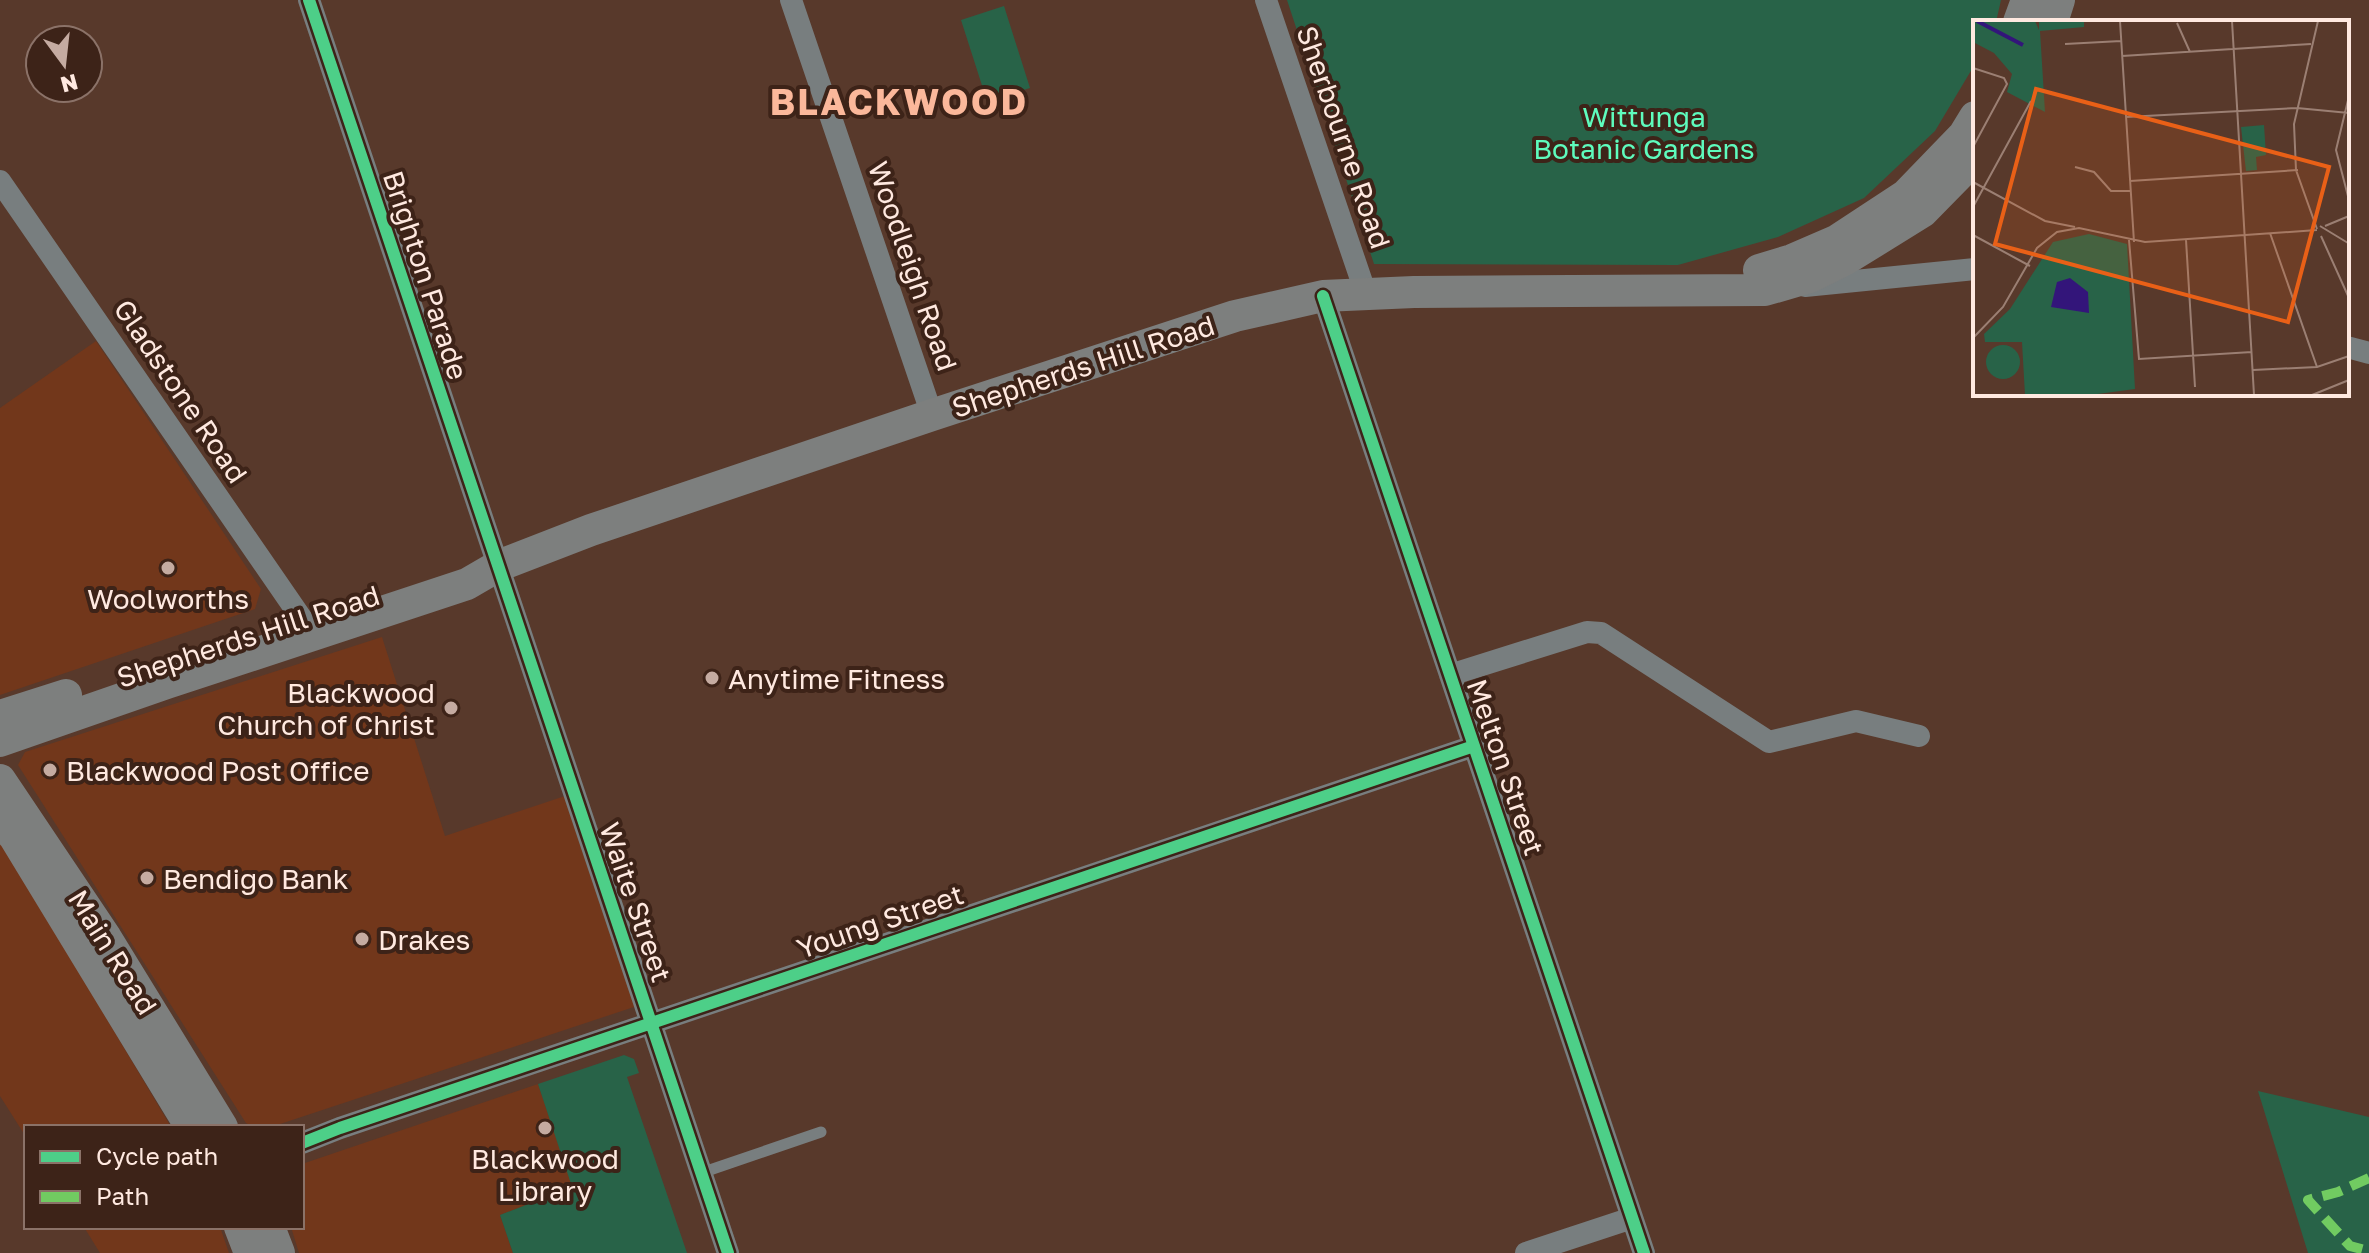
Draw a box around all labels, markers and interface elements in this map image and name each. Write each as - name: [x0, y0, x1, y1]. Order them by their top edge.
- inset map: [1973, 20, 2349, 396]
- street label: Sherbourne Road: [1290, 21, 1398, 253]
- north arrow: [24, 24, 104, 104]
- text: N: [58, 69, 81, 99]
- district label: BLACKWOOD: [770, 80, 1028, 123]
- park label: Wittunga Botanic Gardens: [1533, 100, 1755, 165]
- street label: Woodleigh Road: [862, 157, 964, 375]
- street label: Brighton Parade: [377, 167, 475, 383]
- street label: Gladstone Road: [108, 293, 254, 489]
- street label: Shepherds Hill Road: [948, 308, 1218, 424]
- marker: Woolworths: [159, 559, 177, 577]
- street label: Shepherds Hill Road: [113, 578, 383, 694]
- place label: Woolworths: [87, 582, 249, 615]
- place label: Anytime Fitness: [728, 662, 945, 695]
- marker: Anytime Fitness: [703, 669, 721, 687]
- street label: Melton Street: [1460, 675, 1552, 859]
- place label: Blackwood Church of Christ: [217, 676, 435, 741]
- marker: Blackwood Church of Christ: [442, 699, 460, 717]
- place label: Blackwood Post Office: [66, 754, 369, 787]
- marker: Blackwood Post Office: [41, 761, 59, 779]
- street label: Waite Street: [593, 818, 679, 986]
- place label: Bendigo Bank: [163, 862, 349, 895]
- marker: Bendigo Bank: [138, 869, 156, 887]
- street label: Young Street: [792, 877, 968, 965]
- street label: Main Road: [62, 884, 164, 1020]
- place label: Drakes: [378, 923, 470, 956]
- marker: Drakes: [353, 930, 371, 948]
- marker: Blackwood Library: [536, 1119, 554, 1137]
- legend: [24, 1125, 304, 1229]
- text: Cycle path: [96, 1141, 218, 1170]
- place label: Blackwood Library: [471, 1142, 619, 1207]
- text: Path: [96, 1181, 149, 1210]

